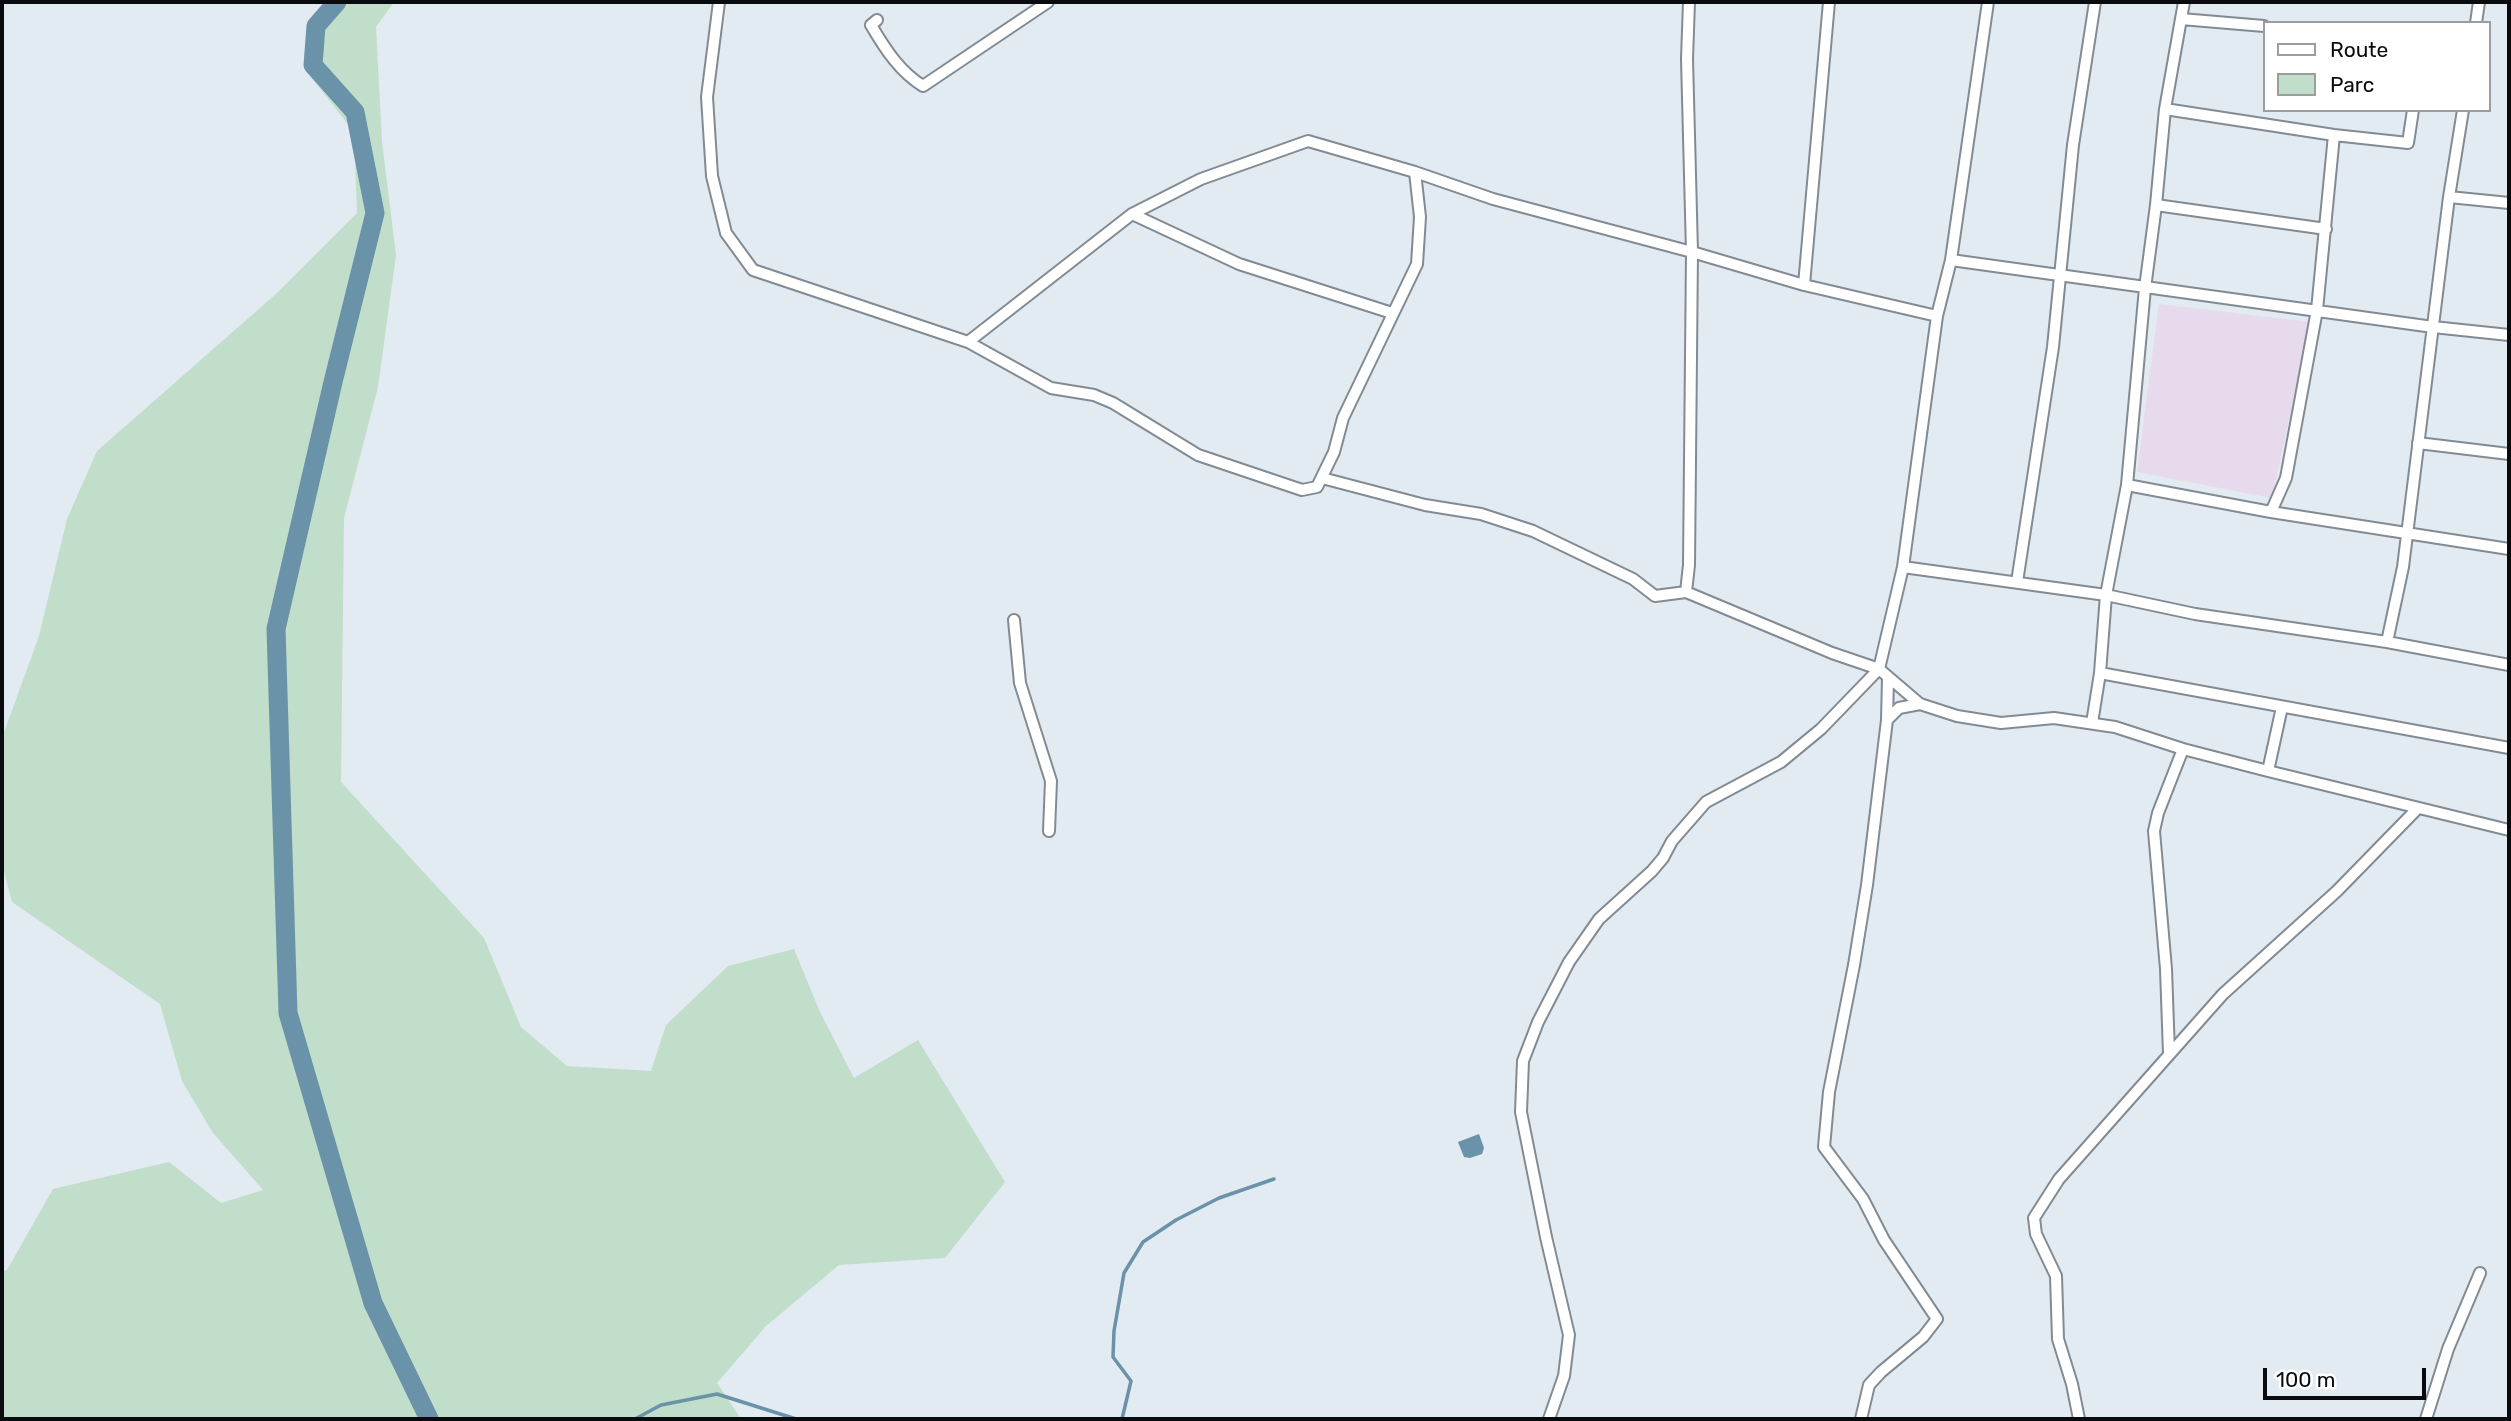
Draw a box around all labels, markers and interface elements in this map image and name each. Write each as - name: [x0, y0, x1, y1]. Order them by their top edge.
- legend: [2262, 21, 2490, 112]
- text: Route: [2330, 37, 2388, 62]
- text: Parc: [2330, 72, 2374, 97]
- scale bar: [2266, 1354, 2429, 1398]
- text: 100 m: [2276, 1367, 2335, 1392]

